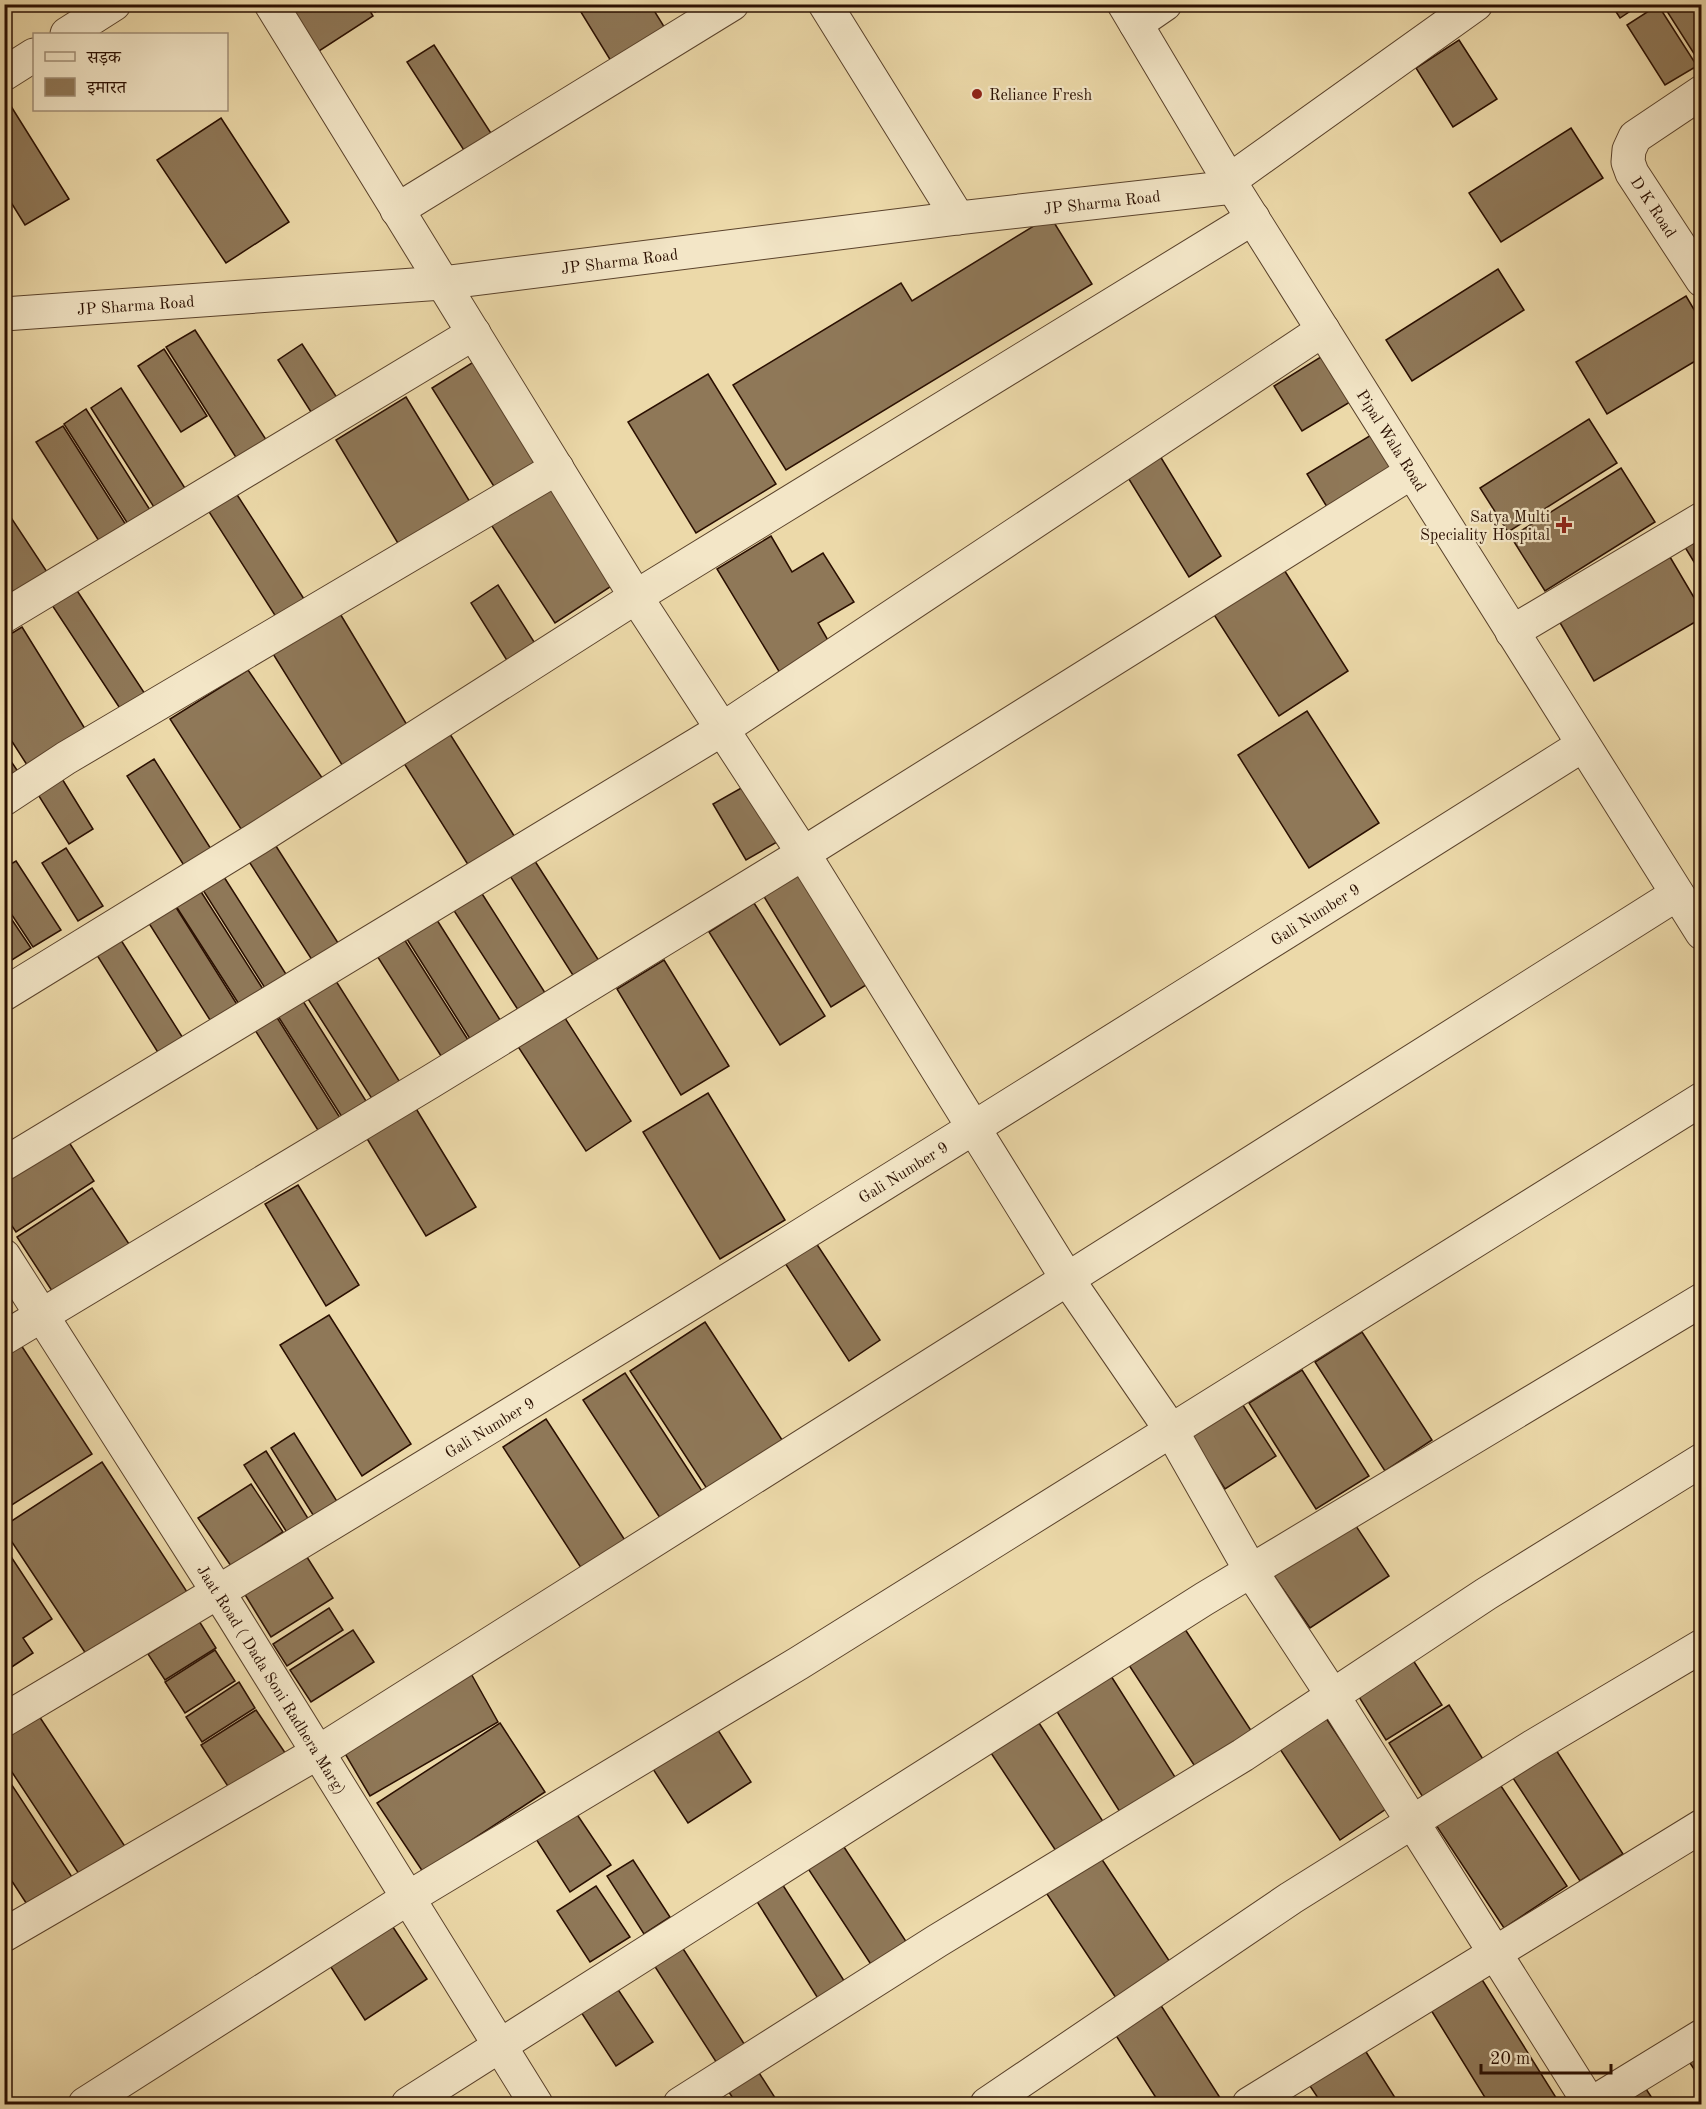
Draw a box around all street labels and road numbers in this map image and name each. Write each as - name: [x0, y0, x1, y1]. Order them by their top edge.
- street label: D K Road: [1627, 174, 1678, 241]
- street label: JP Sharma Road: [1043, 189, 1162, 218]
- street label: JP Sharma Road: [560, 247, 679, 278]
- street label: JP Sharma Road: [76, 295, 195, 319]
- street label: Pipal Wala Road: [1353, 388, 1428, 495]
- street label: Gali Number 9: [1269, 882, 1363, 950]
- street label: Gali Number 9: [857, 1140, 952, 1207]
- street label: Gali Number 9: [443, 1395, 538, 1462]
- street label: Jaat Road ( Dada Soni Radhera Marg): [193, 1563, 349, 1798]

